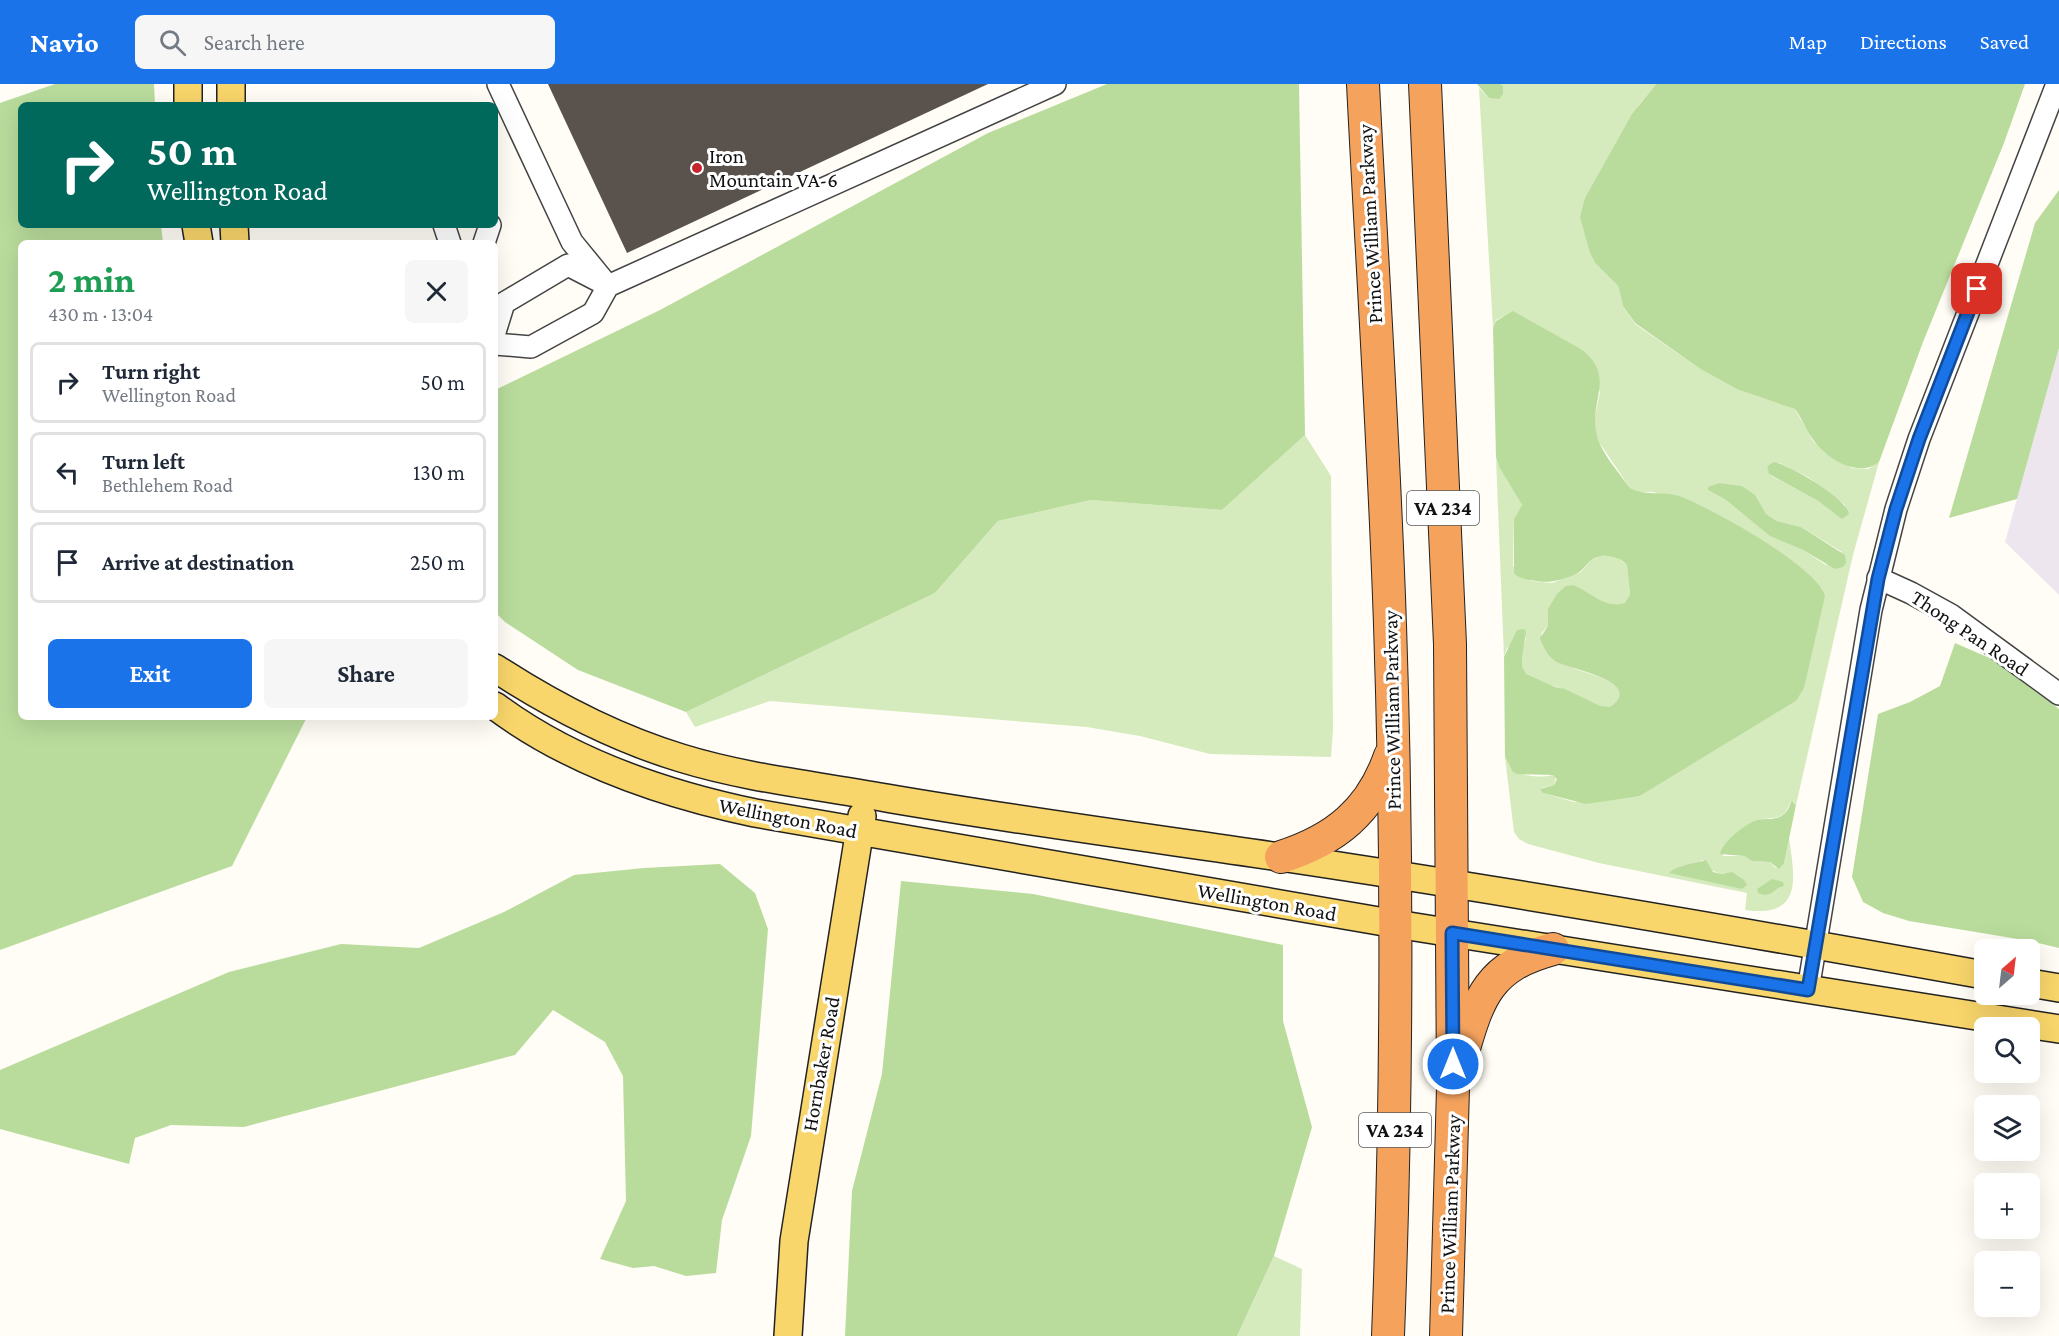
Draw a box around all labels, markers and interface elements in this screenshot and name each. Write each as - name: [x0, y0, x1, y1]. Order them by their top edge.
- search box: [135, 15, 555, 69]
- icon: search: [156, 26, 189, 59]
- text: Navio: [30, 27, 99, 58]
- text: Search here: [204, 30, 305, 55]
- text: Map: [1789, 30, 1827, 54]
- text: Directions: [1860, 30, 1947, 54]
- text: Saved: [1980, 30, 2029, 54]
- street label: Prince William Parkway: [1353, 123, 1387, 324]
- icon: right: [48, 126, 126, 204]
- text: 50 m: [147, 127, 237, 174]
- place label: Iron Mountain VA-6: [709, 144, 838, 192]
- marker: Iron Mountain VA-6: [690, 161, 704, 175]
- text: Wellington Road: [147, 176, 328, 206]
- text: 2 min: [48, 260, 135, 300]
- button: close: [405, 260, 468, 323]
- pin: [1951, 263, 2002, 314]
- icon: arrive: [1960, 272, 1993, 305]
- text: 430 m · 13:04: [48, 303, 153, 325]
- text: Turn right: [102, 359, 200, 384]
- icon: right: [51, 366, 84, 399]
- text: 50 m: [420, 370, 465, 395]
- text: Wellington Road: [102, 384, 236, 406]
- text: Turn left: [102, 449, 185, 474]
- icon: left: [51, 456, 84, 489]
- text: 130 m: [413, 460, 465, 485]
- text: Bethlehem Road: [102, 474, 233, 496]
- road number: VA 234: [1407, 491, 1479, 525]
- icon: arrive: [51, 546, 84, 579]
- text: Arrive at destination: [102, 550, 294, 575]
- text: 250 m: [410, 550, 465, 575]
- street label: Thong Pan Road: [1907, 585, 2033, 681]
- street label: Prince William Parkway: [1378, 610, 1406, 810]
- button: Exit: [48, 639, 252, 708]
- button: Share: [264, 639, 468, 708]
- street label: Wellington Road: [717, 793, 859, 843]
- street label: Wellington Road: [1196, 878, 1338, 926]
- north arrow: [1974, 939, 2040, 1005]
- map controls: [1974, 939, 2040, 1317]
- street label: Hornbaker Road: [797, 995, 845, 1133]
- button: search: [1974, 1017, 2040, 1083]
- position arrow: [1421, 1032, 1485, 1096]
- button: layers: [1974, 1095, 2040, 1161]
- road number: VA 234: [1359, 1113, 1431, 1147]
- street label: Prince William Parkway: [1435, 1114, 1465, 1314]
- button: +: [1974, 1173, 2040, 1239]
- button: −: [1974, 1251, 2040, 1317]

